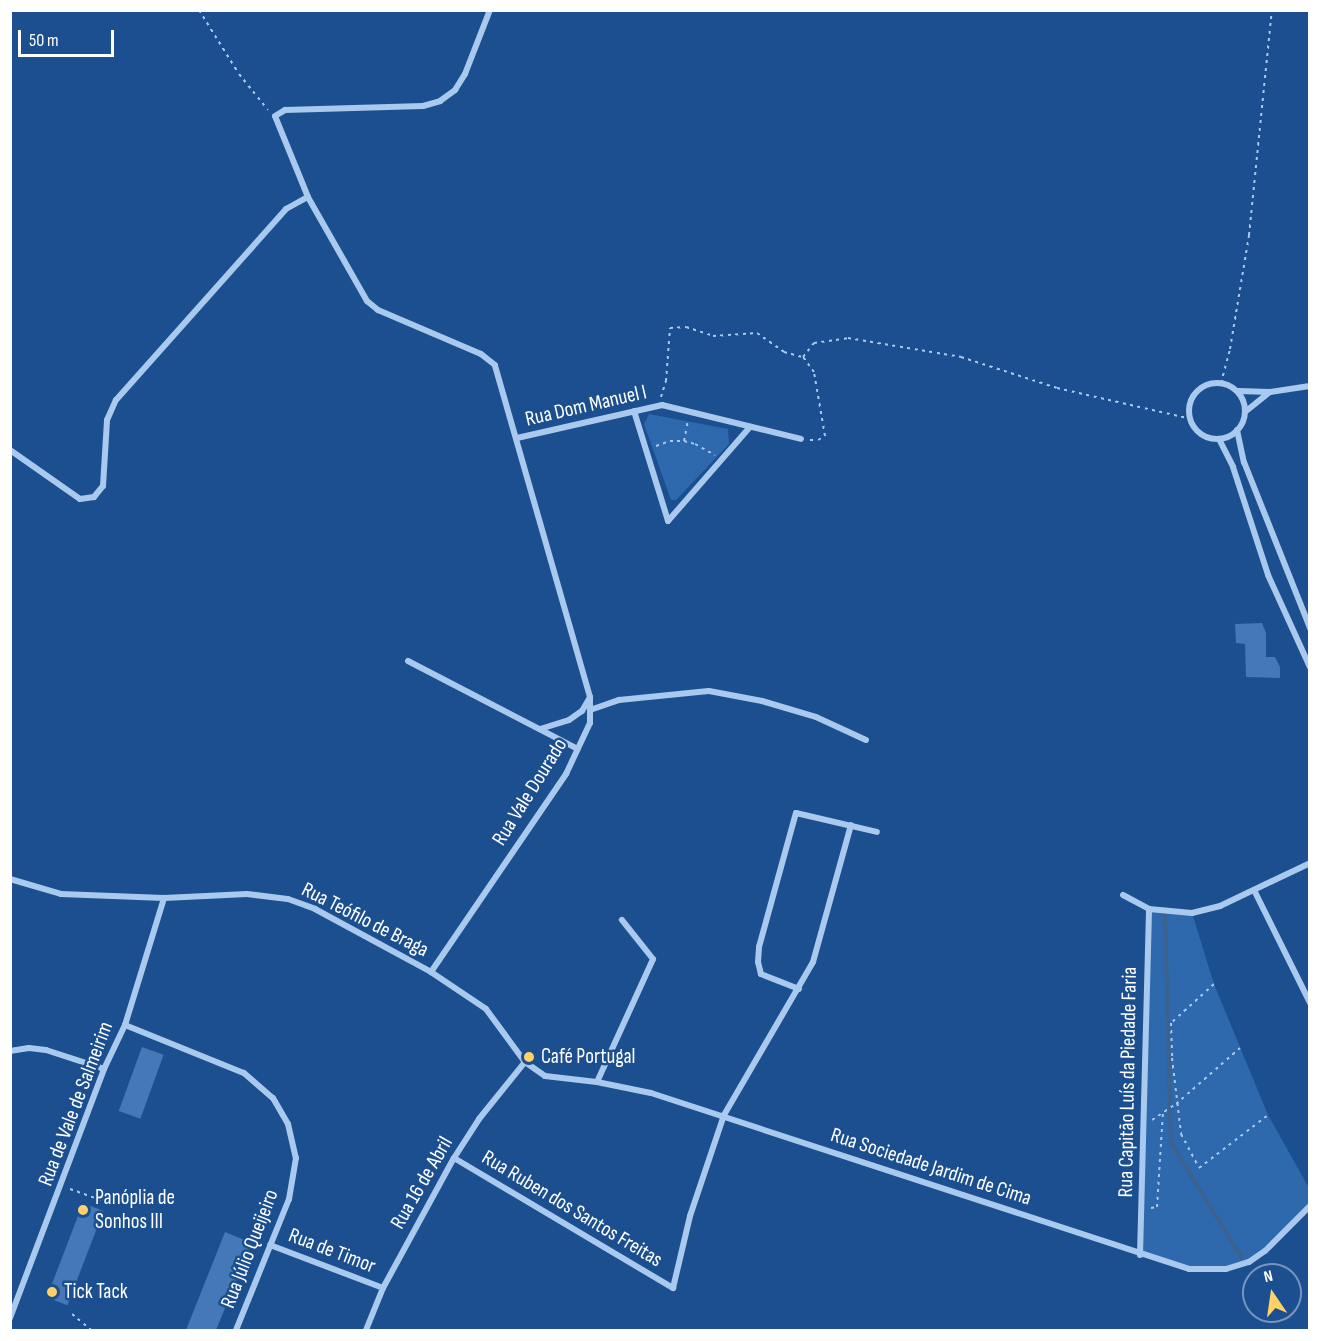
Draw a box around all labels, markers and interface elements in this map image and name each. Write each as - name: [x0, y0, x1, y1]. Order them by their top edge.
- scale bar: [21, 18, 117, 56]
- text: 50 m: [29, 30, 59, 51]
- street label: Rua Dom Manuel I: [523, 380, 649, 432]
- street label: Rua Vale Dourado: [487, 734, 573, 850]
- street label: Rua Teófilo de Braga: [297, 877, 433, 963]
- street label: Rua Capitão Luís da Piedade Faria: [1113, 966, 1143, 1198]
- street label: Rua de Vale de Salmeirim: [33, 1018, 119, 1190]
- place label: Café Portugal: [541, 1044, 635, 1070]
- marker: Café Portugal: [522, 1050, 536, 1064]
- street label: Rua Sociedade Jardim de Cima: [827, 1123, 1035, 1211]
- street label: Rua 16 de Abril: [386, 1132, 458, 1234]
- street label: Rua Ruben dos Santos Freitas: [477, 1145, 667, 1273]
- place label: Panóplia de Sonhos III: [95, 1185, 175, 1235]
- street label: Rua Júlio Queijeiro: [216, 1186, 284, 1312]
- marker: Panóplia de Sonhos III: [76, 1203, 90, 1217]
- street label: Rua de Timor: [285, 1223, 379, 1279]
- north arrow: [1242, 1263, 1302, 1323]
- text: N: [1262, 1267, 1275, 1287]
- place label: Tick Tack: [64, 1279, 128, 1305]
- marker: Tick Tack: [45, 1285, 59, 1299]

